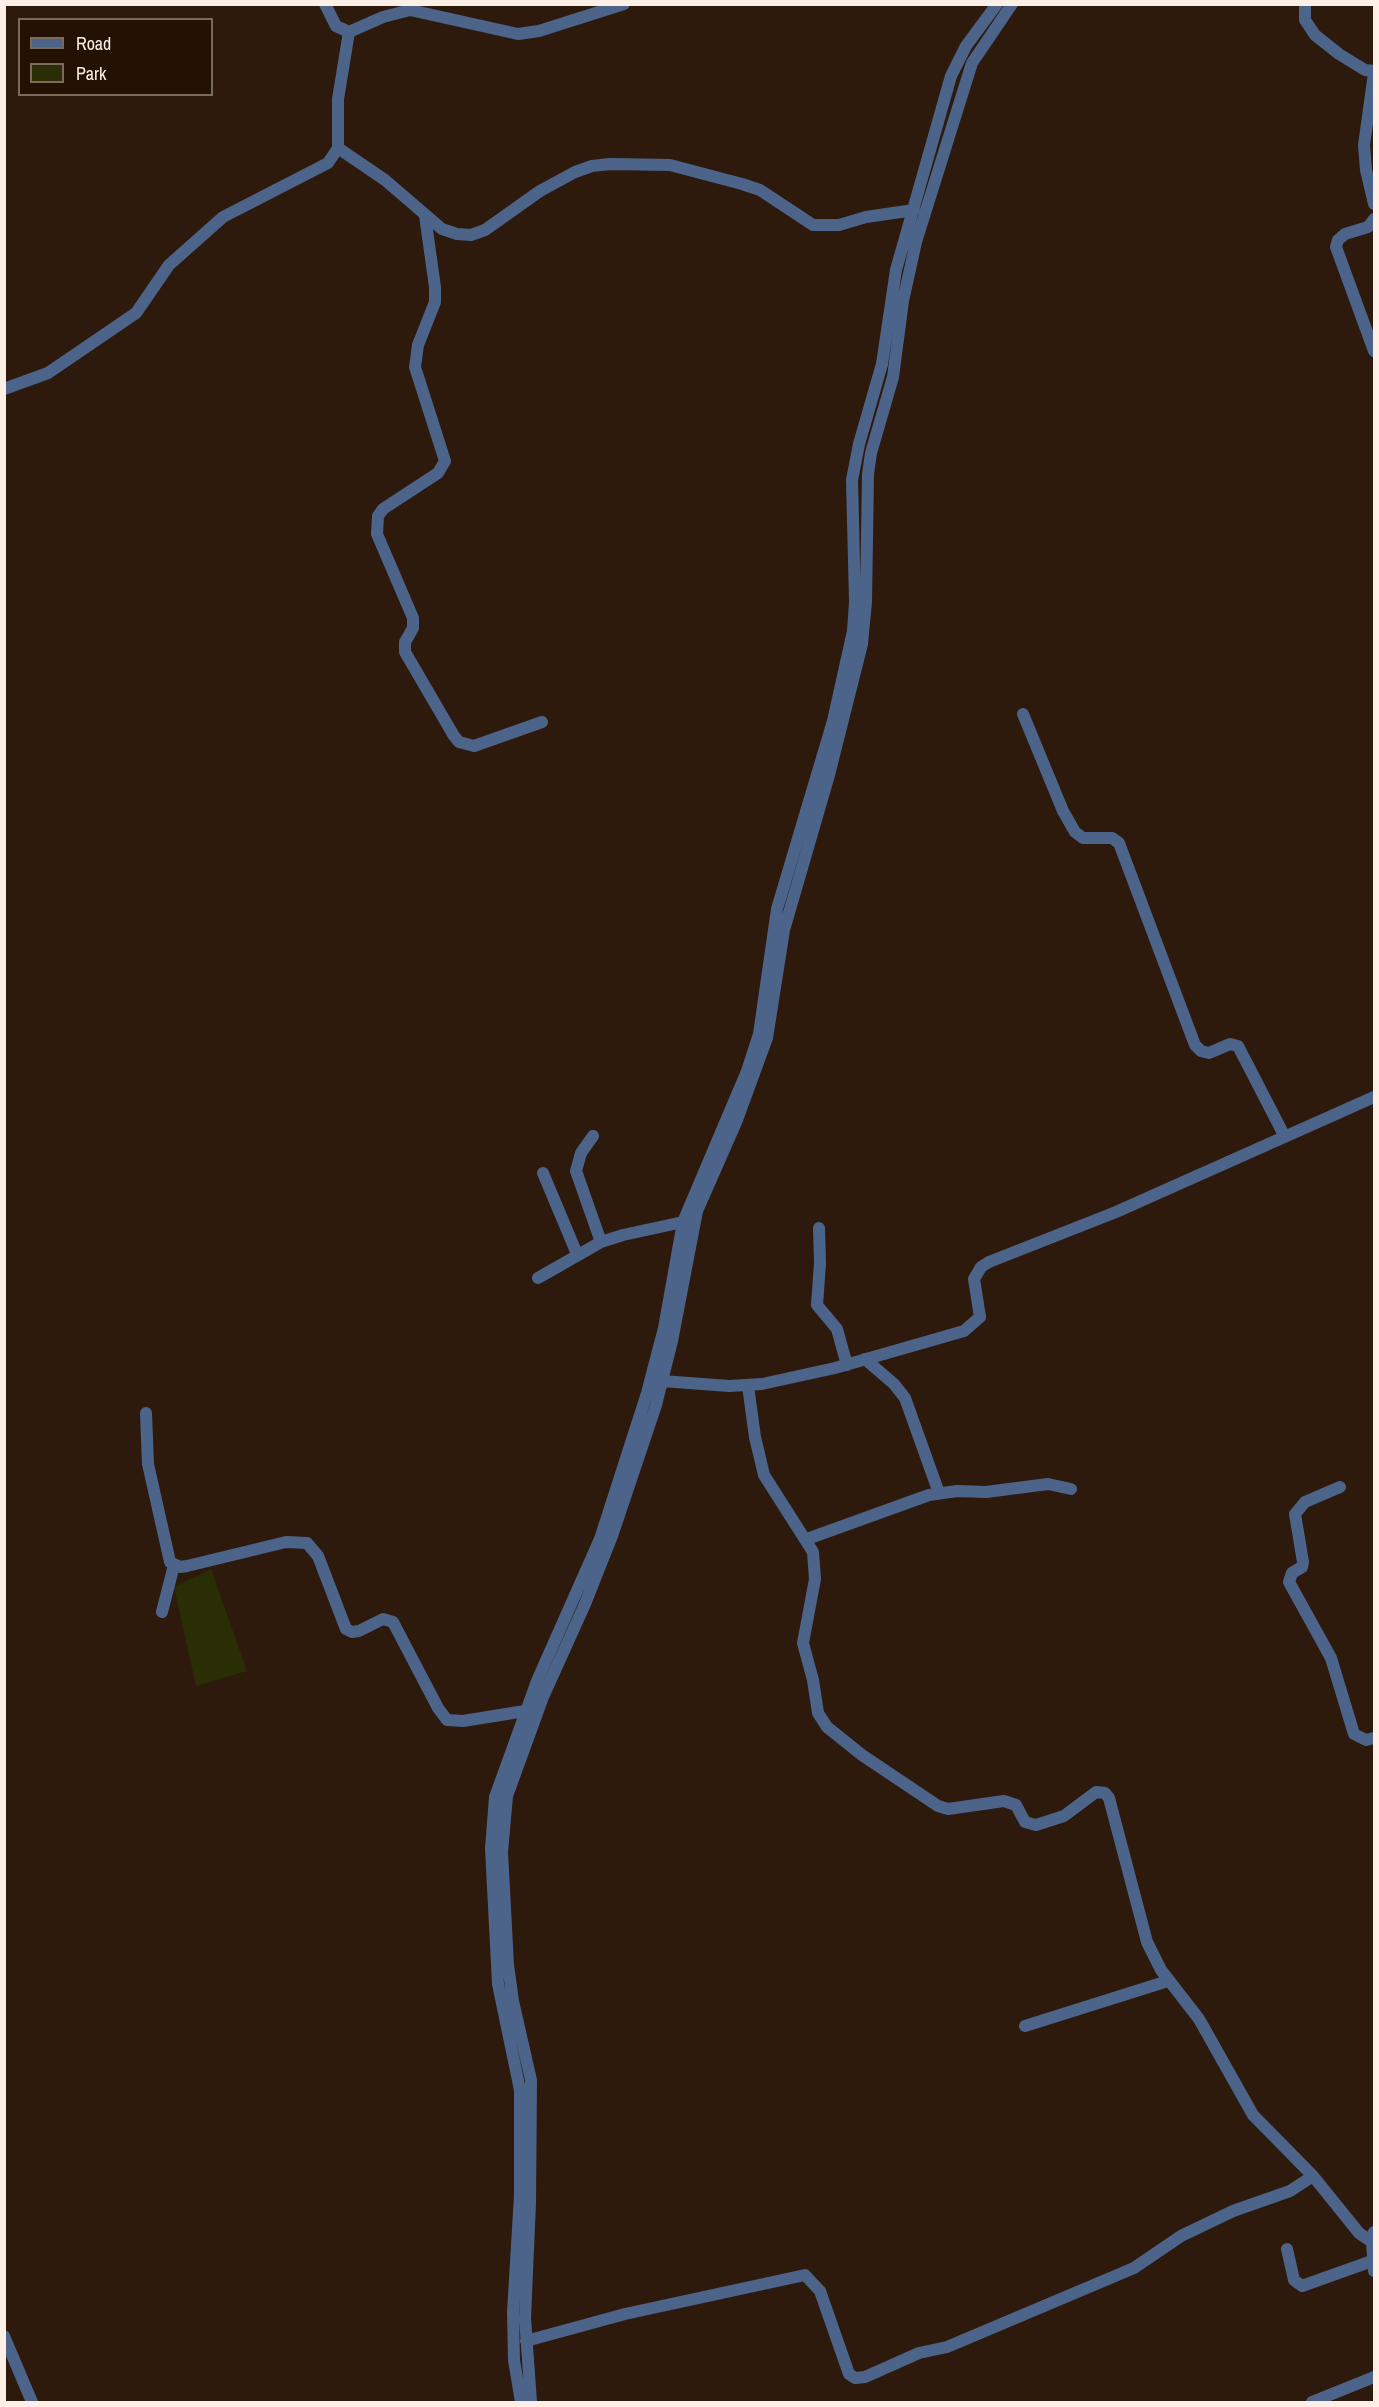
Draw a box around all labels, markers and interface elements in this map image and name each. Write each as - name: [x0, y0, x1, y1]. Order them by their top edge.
- legend: [18, 18, 213, 96]
- text: Road: [76, 31, 111, 56]
- text: Park: [76, 61, 106, 86]

